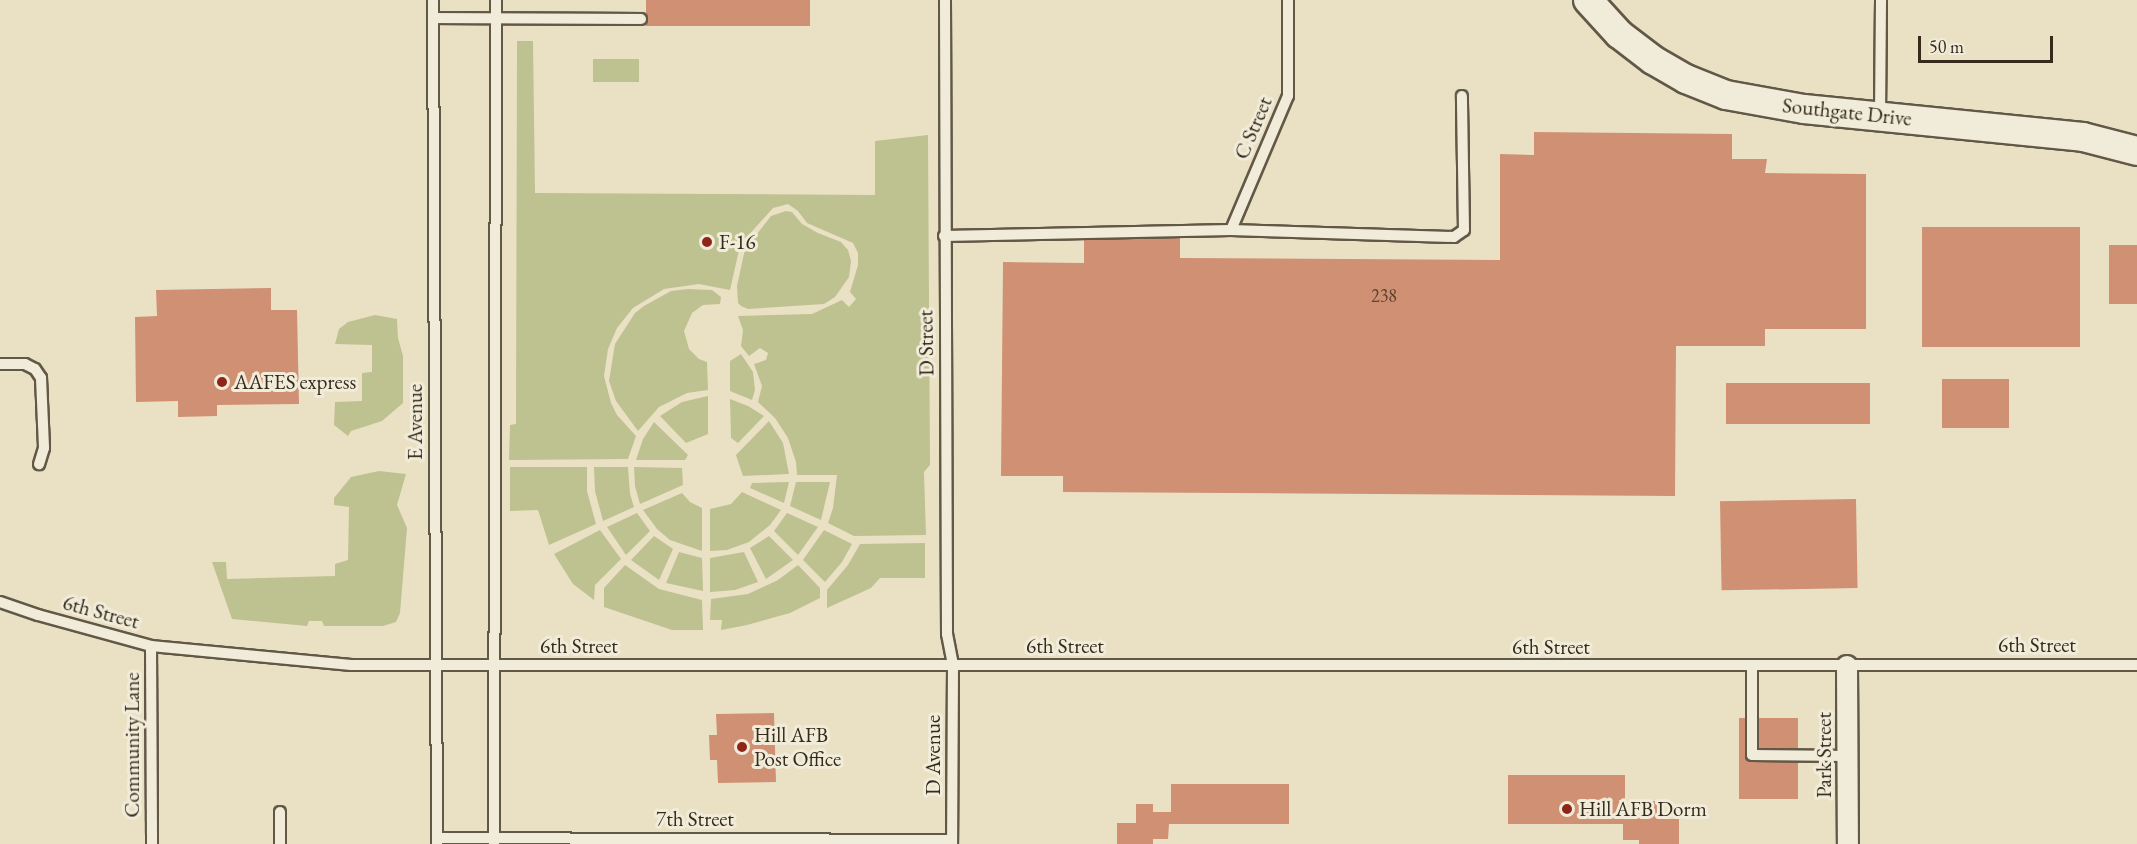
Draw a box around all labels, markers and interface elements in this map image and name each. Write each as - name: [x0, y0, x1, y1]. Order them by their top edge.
- scale bar: [1921, 24, 2056, 62]
- text: 50 m: [1929, 35, 1964, 58]
- street label: C Street: [1229, 93, 1277, 163]
- street label: Southgate Drive: [1781, 93, 1913, 131]
- place label: F-16: [719, 229, 756, 255]
- marker: F-16: [700, 235, 714, 249]
- house number: 238: [1371, 285, 1397, 307]
- street label: D Street: [913, 310, 939, 376]
- place label: AAFES express: [234, 369, 356, 395]
- marker: AAFES express: [215, 375, 229, 389]
- street label: E Avenue: [402, 384, 428, 460]
- street label: 6th Street: [60, 590, 142, 634]
- street label: 6th Street: [1998, 632, 2076, 658]
- street label: 6th Street: [540, 633, 618, 659]
- street label: 6th Street: [1026, 633, 1104, 659]
- street label: 6th Street: [1512, 634, 1590, 660]
- street label: Community Lane: [119, 672, 145, 818]
- street label: Park Street: [1811, 712, 1837, 798]
- street label: D Avenue: [920, 715, 946, 795]
- place label: Hill AFB Post Office: [754, 722, 841, 772]
- marker: Hill AFB Post Office: [735, 740, 749, 754]
- place label: Hill AFB Dorm: [1579, 796, 1707, 822]
- marker: Hill AFB Dorm: [1560, 802, 1574, 816]
- street label: 7th Street: [656, 806, 734, 832]

